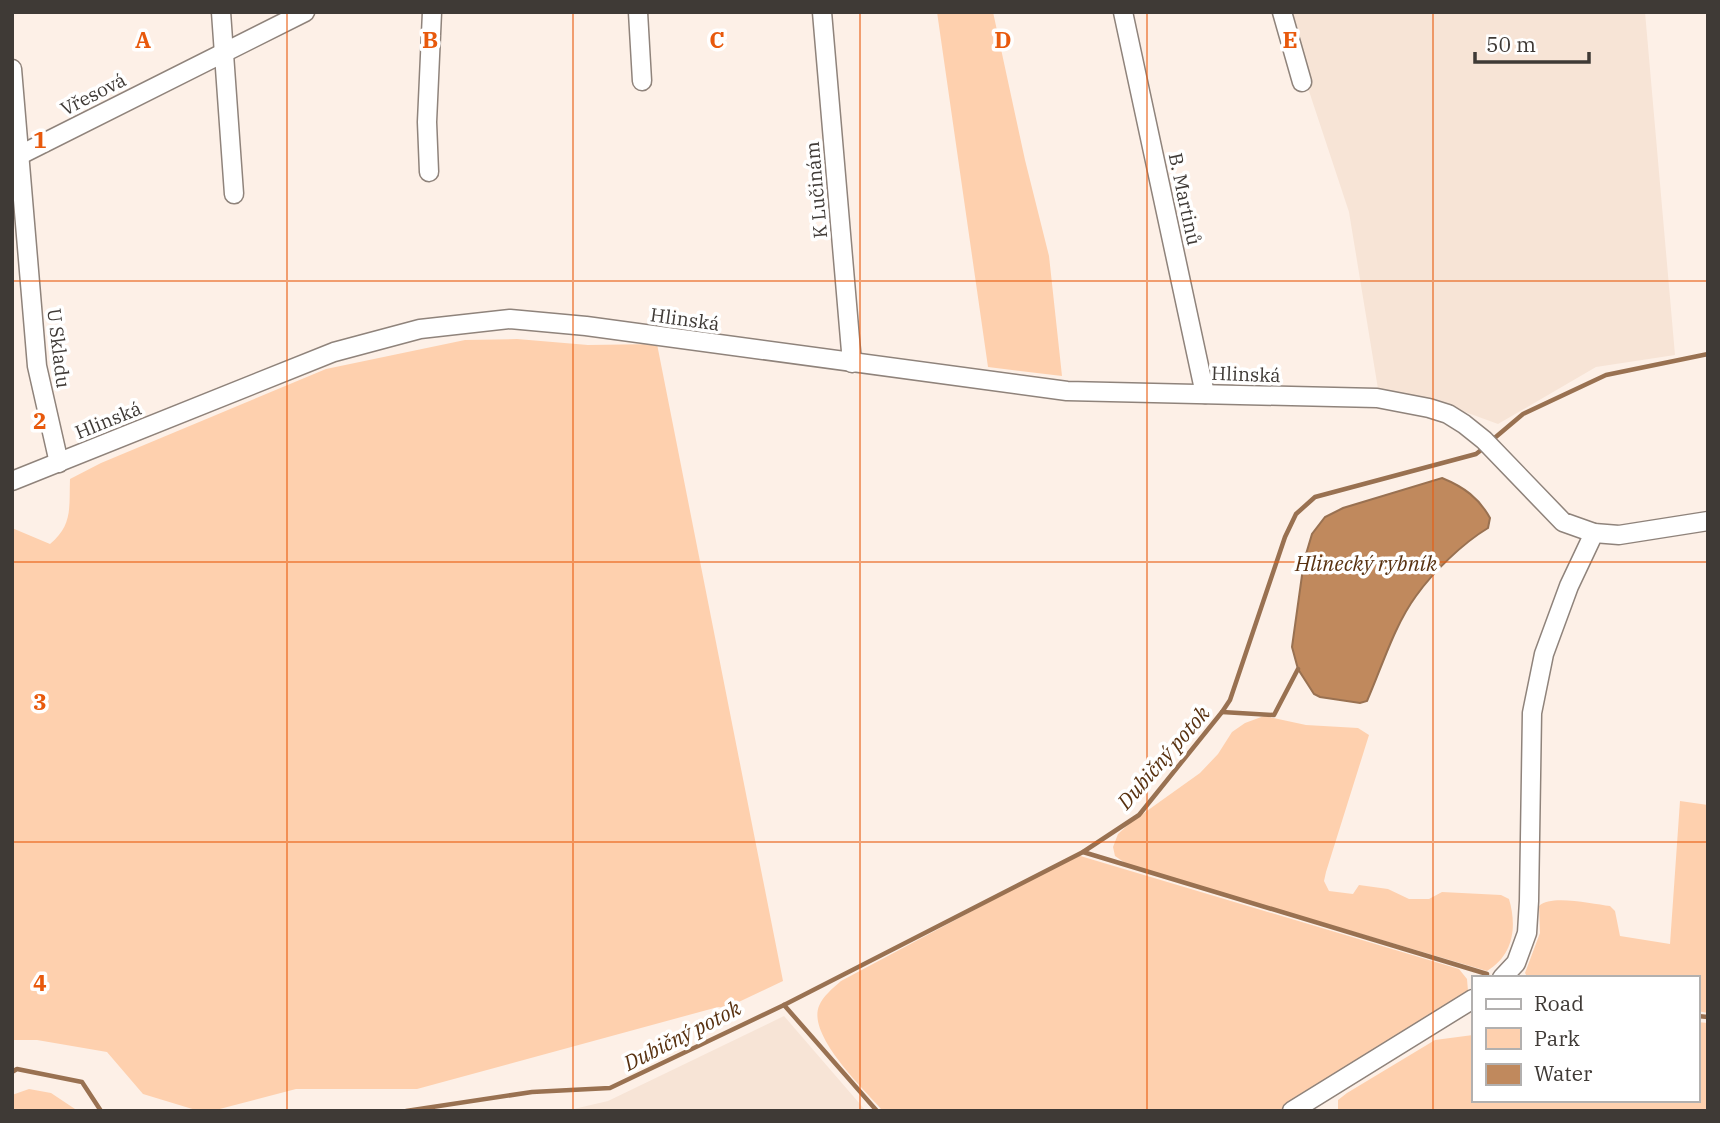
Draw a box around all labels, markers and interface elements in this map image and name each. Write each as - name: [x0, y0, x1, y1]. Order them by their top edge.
- scale bar: [1475, 21, 1589, 65]
- text: A: [135, 24, 151, 54]
- text: B: [422, 24, 438, 54]
- text: C: [709, 24, 725, 54]
- text: D: [994, 24, 1012, 54]
- text: E: [1282, 24, 1298, 54]
- text: 50 m: [1486, 30, 1536, 58]
- street label: Vřesová: [56, 67, 130, 121]
- text: 1: [33, 124, 47, 154]
- street label: K Lučinám: [800, 141, 832, 239]
- street label: B. Martinů: [1164, 151, 1207, 248]
- street label: Hlinská: [649, 302, 721, 336]
- street label: U Skladu: [42, 307, 76, 389]
- street label: Hlinská: [1211, 361, 1281, 387]
- street label: Hlinská: [71, 396, 145, 444]
- text: 2: [33, 405, 47, 435]
- water label: Hlinecký rybník: [1294, 549, 1438, 577]
- text: 3: [33, 686, 47, 716]
- water label: Dubičný potok: [1110, 699, 1216, 815]
- text: 4: [33, 967, 47, 997]
- legend: [1472, 976, 1699, 1102]
- text: Road: [1534, 989, 1584, 1017]
- water label: Dubičný potok: [618, 993, 746, 1077]
- text: Park: [1534, 1024, 1581, 1052]
- text: Water: [1534, 1059, 1593, 1087]

